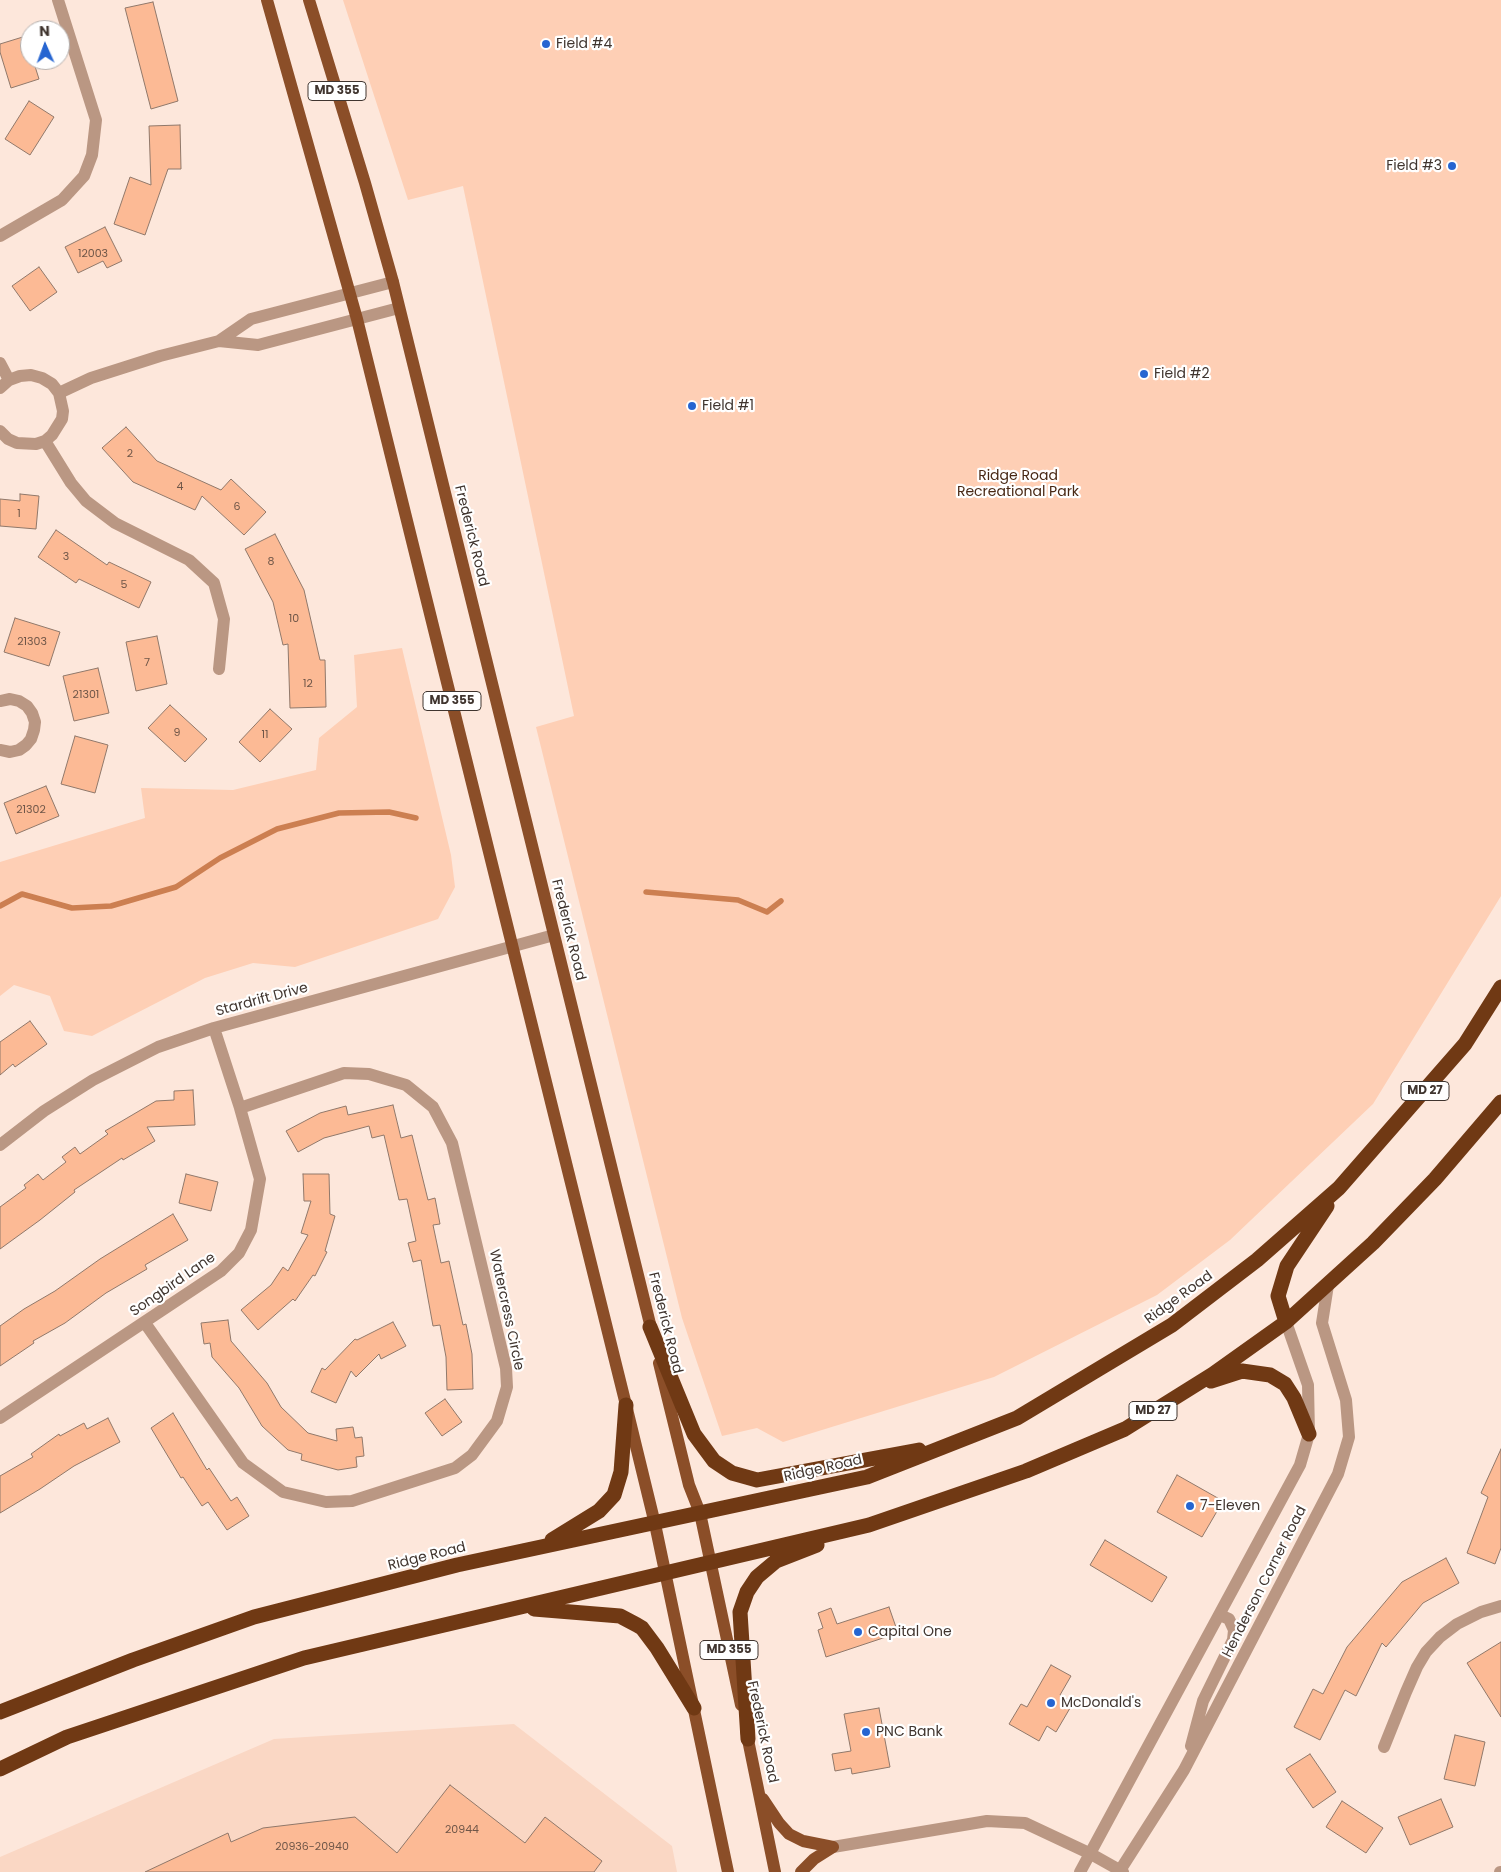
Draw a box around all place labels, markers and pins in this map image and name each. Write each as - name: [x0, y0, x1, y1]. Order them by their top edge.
- place label: Field #4: [556, 36, 612, 52]
- marker: Field #4: [540, 38, 552, 50]
- place label: Field #3: [1386, 158, 1442, 174]
- marker: Field #3: [1446, 160, 1458, 172]
- place label: Field #2: [1154, 366, 1210, 382]
- marker: Field #2: [1138, 368, 1150, 380]
- place label: Field #1: [702, 398, 754, 414]
- marker: Field #1: [686, 400, 698, 412]
- place label: 7-Eleven: [1200, 1498, 1260, 1514]
- marker: 7-Eleven: [1184, 1500, 1196, 1512]
- place label: Capital One: [868, 1624, 952, 1640]
- marker: Capital One: [852, 1626, 864, 1638]
- place label: McDonald's: [1061, 1695, 1141, 1711]
- marker: McDonald's: [1045, 1697, 1057, 1709]
- place label: PNC Bank: [876, 1724, 943, 1740]
- marker: PNC Bank: [860, 1726, 872, 1738]

